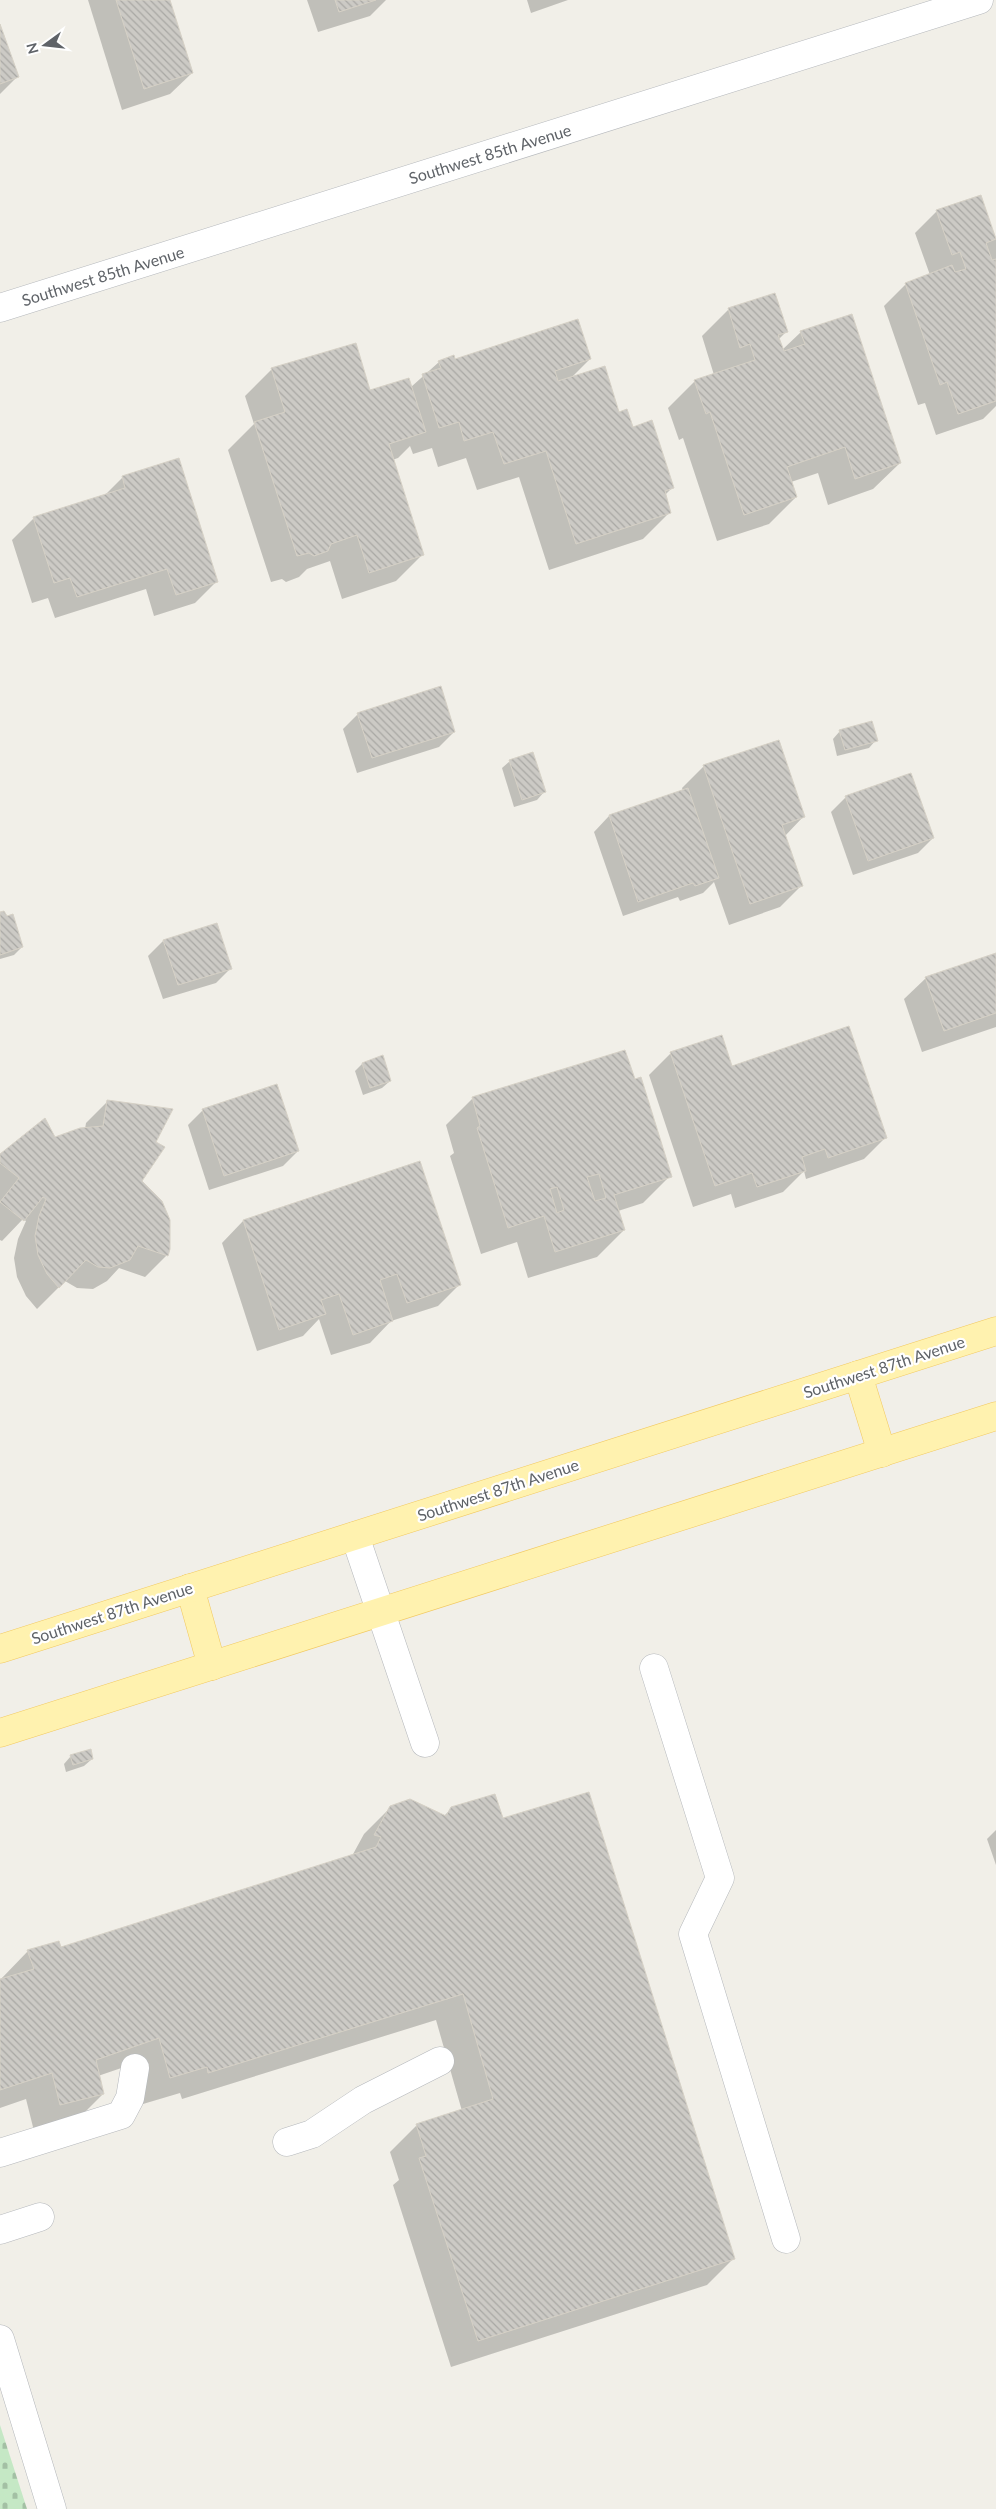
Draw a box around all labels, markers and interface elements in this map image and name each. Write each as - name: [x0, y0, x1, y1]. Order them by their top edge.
- north arrow: [20, 20, 70, 70]
- text: N: [22, 41, 42, 56]
- street label: Southwest 85th Avenue: [406, 120, 573, 187]
- street label: Southwest 85th Avenue: [19, 242, 186, 309]
- street label: Southwest 87th Avenue: [801, 1331, 967, 1402]
- street label: Southwest 87th Avenue: [415, 1454, 581, 1525]
- street label: Southwest 87th Avenue: [29, 1577, 195, 1648]

